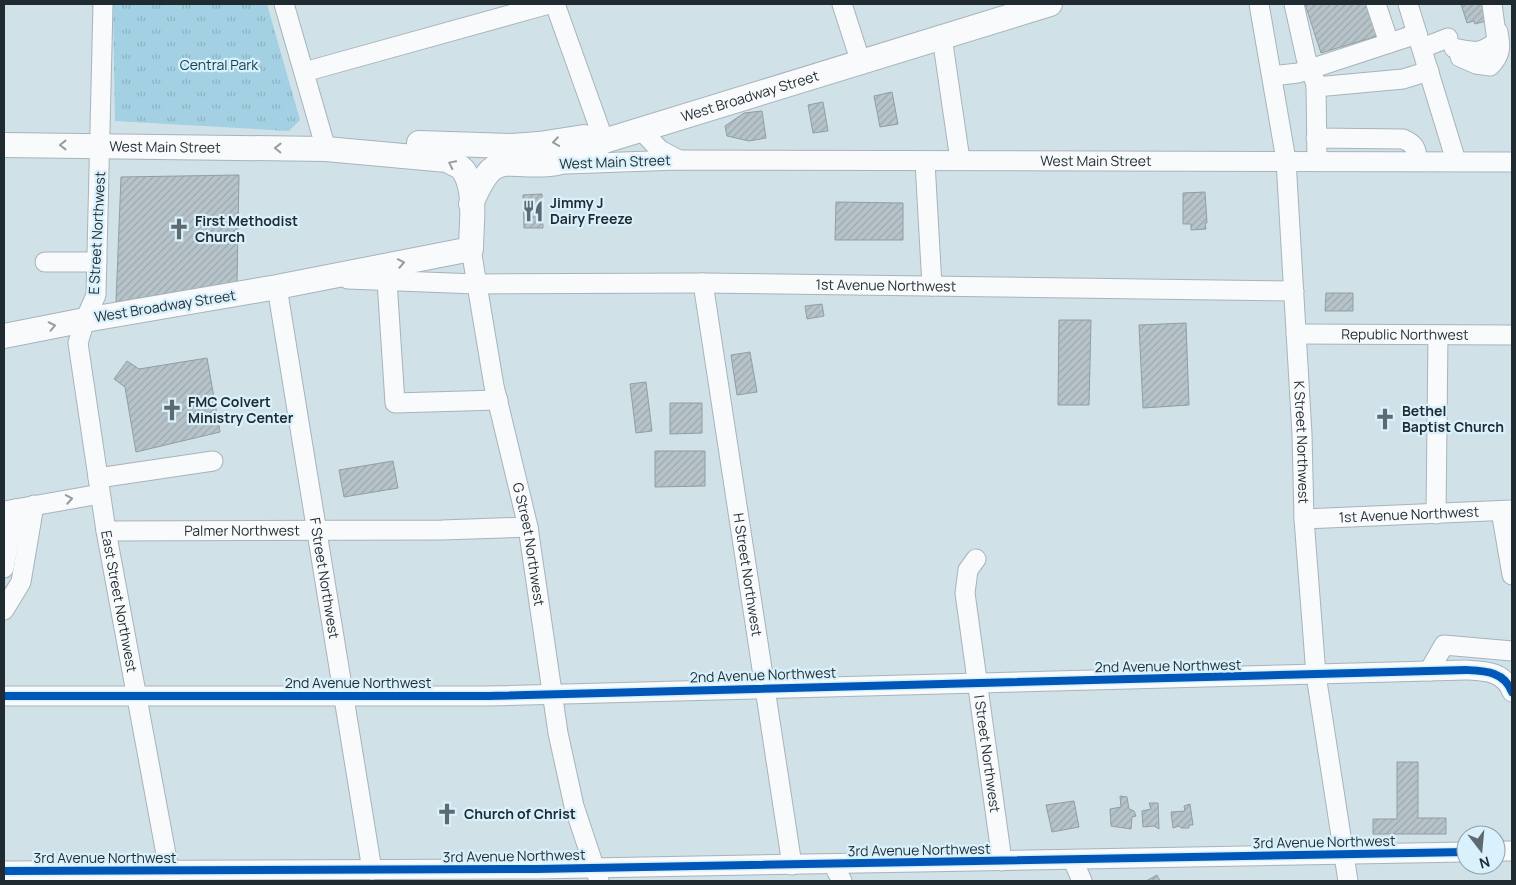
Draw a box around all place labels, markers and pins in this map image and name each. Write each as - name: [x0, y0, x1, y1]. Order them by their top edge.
- place label: Jimmy J Dairy Freeze: [550, 193, 633, 228]
- restaurant icon: Jimmy J Dairy Freeze: [520, 198, 546, 224]
- place label: First Methodist Church: [195, 211, 298, 246]
- church icon: First Methodist Church: [166, 216, 192, 242]
- place label: FMC Colvert Ministry Center: [188, 392, 294, 427]
- church icon: FMC Colvert Ministry Center: [159, 397, 185, 423]
- place label: Bethel Baptist Church: [1402, 401, 1504, 436]
- church icon: Bethel Baptist Church: [1372, 406, 1398, 432]
- church icon: Church of Christ: [434, 801, 460, 827]
- place label: Church of Christ: [464, 804, 576, 823]

